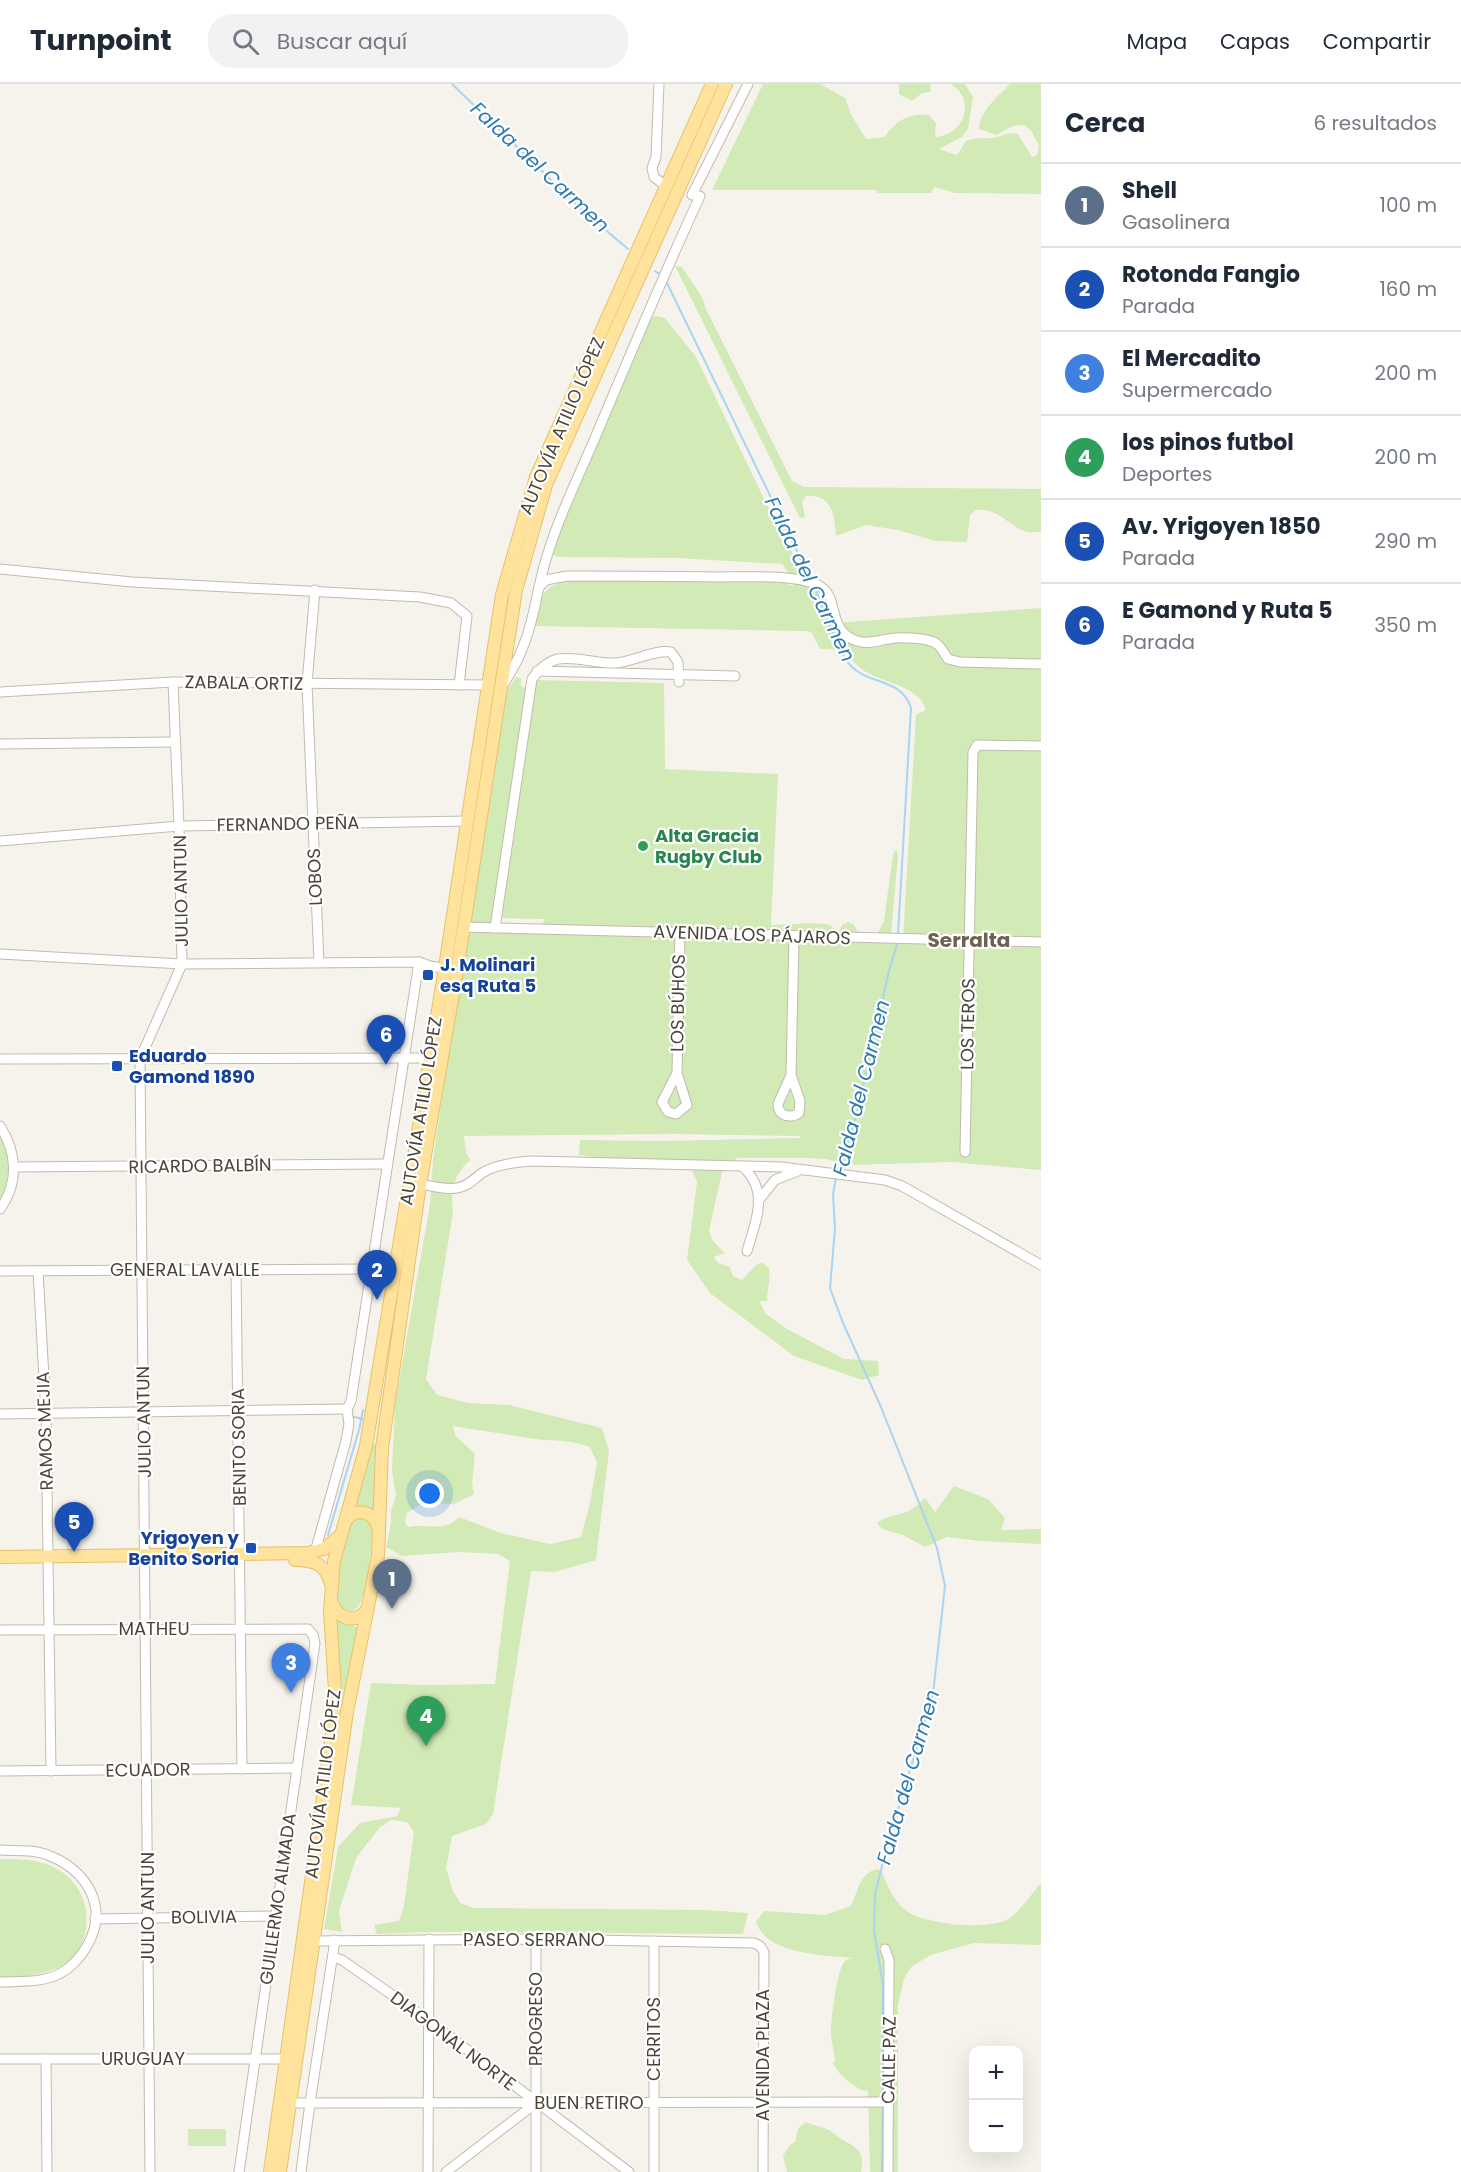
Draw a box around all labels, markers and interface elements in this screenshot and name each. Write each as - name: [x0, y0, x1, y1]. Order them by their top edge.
- search box: [208, 14, 628, 68]
- text: Turnpoint: [30, 21, 172, 60]
- icon: search: [229, 25, 262, 58]
- text: Buscar aquí: [277, 26, 407, 57]
- text: Mapa: [1126, 27, 1187, 56]
- text: Capas: [1220, 27, 1290, 56]
- text: Compartir: [1323, 27, 1431, 56]
- water label: Falda del Carmen: [464, 95, 616, 239]
- text: Cerca: [1065, 105, 1145, 141]
- text: 6 resultados: [1313, 109, 1437, 137]
- text: Shell: [1122, 175, 1177, 206]
- text: 1: [1081, 191, 1088, 219]
- text: 100 m: [1380, 191, 1437, 219]
- text: Gasolinera: [1122, 208, 1230, 236]
- text: Rotonda Fangio: [1122, 259, 1300, 290]
- text: 2: [1079, 275, 1090, 303]
- text: 160 m: [1379, 275, 1437, 303]
- text: Parada: [1122, 292, 1195, 320]
- street label: AUTOVÍA ATILIO LÓPEZ: [513, 333, 610, 518]
- text: El Mercadito: [1122, 343, 1261, 374]
- text: 3: [1078, 359, 1091, 387]
- text: 200 m: [1374, 359, 1437, 387]
- text: Supermercado: [1122, 376, 1272, 404]
- text: los pinos futbol: [1122, 427, 1294, 458]
- text: 4: [1078, 443, 1091, 471]
- text: 200 m: [1374, 443, 1437, 471]
- text: Deportes: [1122, 460, 1212, 488]
- water label: Falda del Carmen: [758, 492, 862, 666]
- text: Av. Yrigoyen 1850: [1122, 511, 1321, 542]
- text: 5: [1078, 527, 1091, 555]
- text: 290 m: [1374, 527, 1437, 555]
- text: Parada: [1122, 544, 1195, 572]
- text: E Gamond y Ruta 5: [1122, 595, 1333, 626]
- text: 6: [1078, 611, 1091, 639]
- text: 350 m: [1374, 611, 1437, 639]
- text: Parada: [1122, 628, 1195, 656]
- street label: ZABALA ORTIZ: [184, 669, 304, 696]
- street label: FERNANDO PEÑA: [216, 810, 360, 837]
- place label: Alta Gracia Rugby Club: [655, 823, 762, 869]
- street label: JULIO ANTUN: [167, 835, 194, 947]
- marker: Alta Gracia Rugby Club: [636, 839, 650, 853]
- street label: LOBOS: [301, 848, 328, 906]
- street label: AVENIDA LOS PÁJAROS: [653, 919, 851, 950]
- district label: Serralta: [928, 926, 1010, 954]
- place label: J. Molinari esq Ruta 5: [440, 952, 536, 998]
- street label: LOS BÚHOS: [664, 954, 691, 1052]
- marker: J. Molinari esq Ruta 5: [421, 968, 435, 982]
- street label: LOS TEROS: [954, 978, 981, 1070]
- water label: Falda del Carmen: [826, 997, 896, 1179]
- street label: AUTOVÍA ATILIO LÓPEZ: [393, 1015, 448, 1207]
- pin: 6: [366, 1016, 406, 1065]
- place label: Eduardo Gamond 1890: [129, 1043, 255, 1089]
- marker: Eduardo Gamond 1890: [110, 1059, 124, 1073]
- street label: RICARDO BALBÍN: [128, 1152, 272, 1179]
- pin: 2: [358, 1250, 397, 1300]
- street label: GENERAL LAVALLE: [110, 1257, 260, 1282]
- street label: JULIO ANTUN: [130, 1366, 157, 1478]
- street label: RAMOS MEJIA: [30, 1371, 59, 1491]
- street label: BENITO SORIA: [225, 1388, 252, 1506]
- your location: [415, 1479, 444, 1508]
- pin: 5: [54, 1502, 94, 1552]
- place label: Yrigoyen y Benito Soria: [128, 1525, 240, 1571]
- marker: Yrigoyen y Benito Soria: [244, 1541, 258, 1555]
- pin: 1: [372, 1560, 412, 1609]
- street label: MATHEU: [118, 1616, 190, 1641]
- pin: 3: [272, 1644, 310, 1693]
- water label: Falda del Carmen: [870, 1686, 946, 1868]
- street label: AUTOVÍA ATILIO LÓPEZ: [298, 1688, 347, 1880]
- pin: 4: [406, 1696, 446, 1746]
- street label: ECUADOR: [105, 1756, 191, 1783]
- street label: GUILLERMO ALMADA: [253, 1811, 302, 1986]
- street label: JULIO ANTUN: [135, 1852, 160, 1964]
- street label: BOLIVIA: [171, 1903, 237, 1930]
- street label: PASEO SERRANO: [463, 1927, 605, 1952]
- street label: PROGRESO: [523, 1972, 548, 2066]
- street label: DIAGONAL NORTE: [385, 1985, 521, 2096]
- street label: AVENIDA PLAZA: [750, 1989, 775, 2121]
- street label: CERRITOS: [641, 1997, 666, 2081]
- street label: CALLE PAZ: [875, 2016, 902, 2104]
- street label: URUGUAY: [101, 2046, 186, 2071]
- map controls: [969, 2046, 1023, 2154]
- button: +: [969, 2046, 1023, 2100]
- street label: BUEN RETIRO: [534, 2090, 644, 2115]
- button: −: [969, 2100, 1023, 2154]

